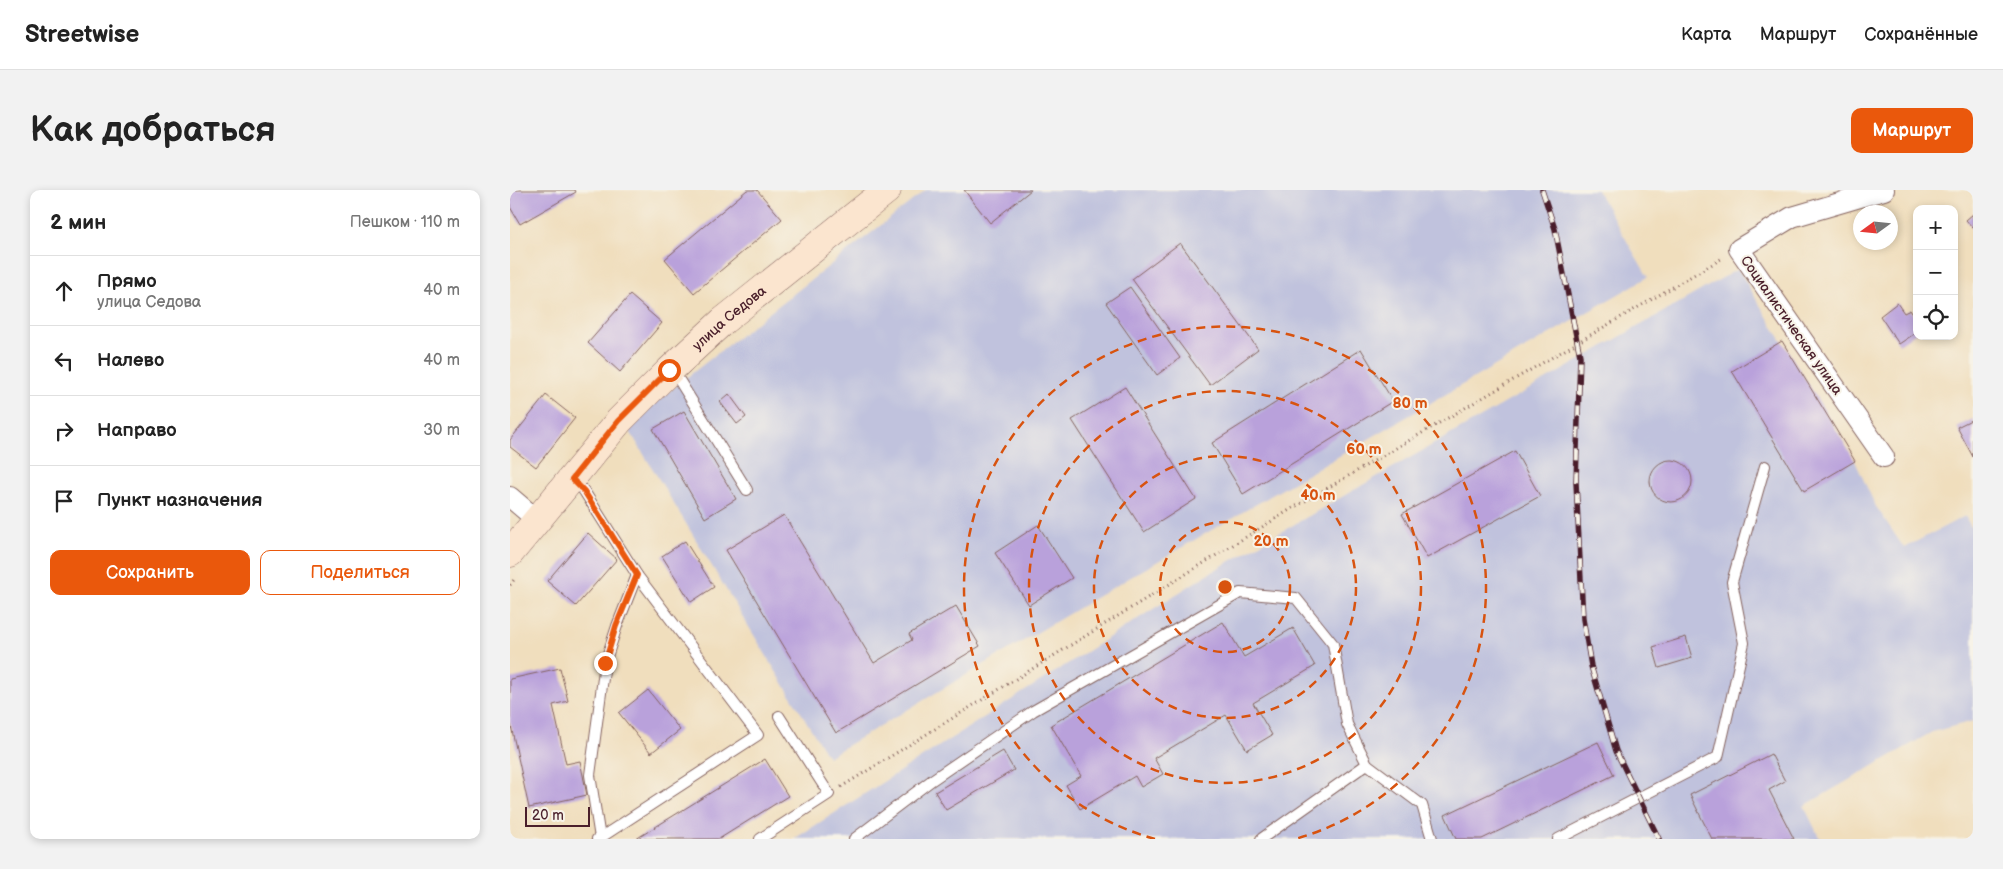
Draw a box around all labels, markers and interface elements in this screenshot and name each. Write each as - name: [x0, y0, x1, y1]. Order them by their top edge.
- text: Streetwise: [25, 20, 139, 49]
- text: Карта: [1681, 24, 1732, 45]
- text: Маршрут: [1760, 24, 1836, 45]
- text: Сохранённые: [1864, 24, 1978, 45]
- button: Маршрут: [1851, 108, 1973, 153]
- text: Как добраться: [30, 109, 276, 152]
- north arrow: [1853, 205, 1898, 250]
- map controls: [1913, 205, 1958, 340]
- button: +: [1913, 205, 1958, 250]
- text: 2 мин: [50, 210, 106, 235]
- text: Пешком · 110 m: [350, 213, 460, 232]
- button: −: [1913, 250, 1958, 295]
- street label: Социалистическая улица: [1737, 253, 1847, 399]
- text: Прямо: [97, 270, 157, 293]
- icon: ahead: [50, 277, 78, 305]
- text: 40 m: [423, 281, 460, 300]
- street label: улица Седова: [689, 282, 770, 354]
- text: улица Седова: [97, 293, 201, 312]
- button: locate: [1913, 295, 1958, 340]
- icon: left: [50, 347, 78, 375]
- text: Налево: [97, 349, 164, 372]
- text: 40 m: [423, 351, 460, 370]
- route start: [658, 359, 681, 382]
- text: 80 m: [1392, 394, 1428, 413]
- icon: right: [50, 417, 78, 445]
- text: Направо: [97, 419, 177, 442]
- text: 30 m: [423, 421, 460, 440]
- text: 60 m: [1346, 440, 1382, 459]
- text: 40 m: [1300, 486, 1336, 505]
- icon: arrive: [50, 487, 78, 515]
- text: Пункт назначения: [97, 489, 262, 512]
- text: 20 m: [1254, 532, 1289, 551]
- button: Сохранить: [50, 550, 250, 595]
- button: Поделиться: [260, 550, 460, 595]
- centre of rings: [1216, 578, 1234, 596]
- route end: [594, 652, 617, 675]
- scale bar: [525, 804, 590, 827]
- text: 20 m: [532, 807, 564, 824]

